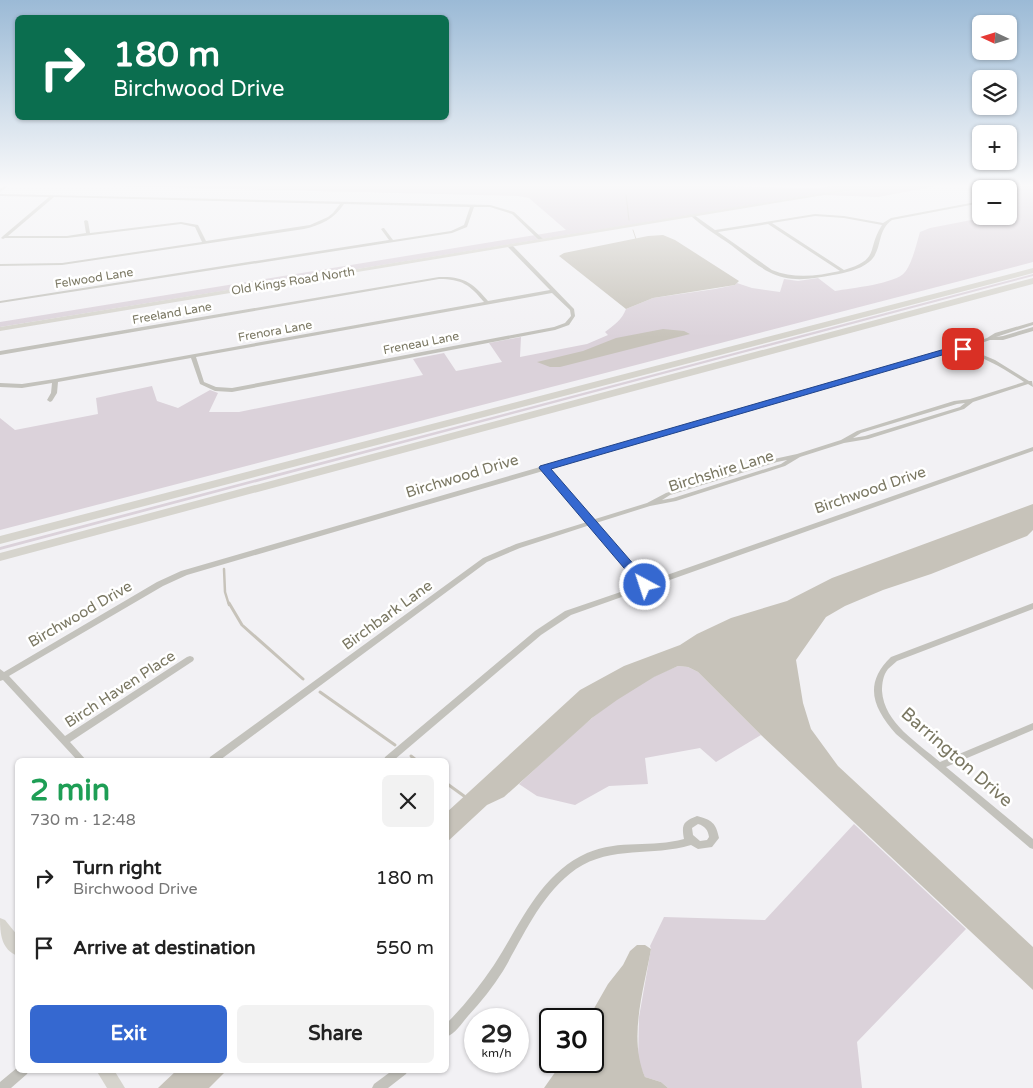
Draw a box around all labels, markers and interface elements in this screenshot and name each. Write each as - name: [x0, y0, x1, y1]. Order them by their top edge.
- north arrow: [972, 15, 1018, 60]
- map controls: [972, 15, 1017, 225]
- text: 180 m: [113, 34, 220, 76]
- icon: right: [30, 35, 95, 100]
- button: layers: [972, 70, 1017, 115]
- text: Birchwood Drive: [113, 76, 284, 102]
- button: +: [972, 125, 1017, 170]
- button: −: [972, 180, 1017, 225]
- street label: Old Kings Road North: [230, 264, 356, 298]
- street label: Felwood Lane: [54, 265, 134, 291]
- street label: Freeland Lane: [131, 299, 213, 327]
- street label: Frenora Lane: [237, 318, 313, 344]
- pin: [942, 328, 984, 370]
- street label: Freneau Lane: [382, 329, 460, 357]
- icon: arrive: [949, 335, 977, 363]
- street label: Birchshire Lane: [666, 446, 776, 496]
- street label: Birchwood Drive: [403, 450, 521, 502]
- street label: Birchwood Drive: [812, 462, 928, 518]
- position arrow: [618, 558, 670, 610]
- street label: Birchbark Lane: [338, 576, 436, 654]
- street label: Birchwood Drive: [25, 577, 135, 651]
- street label: Birch Haven Place: [61, 647, 179, 731]
- street label: Barrington Drive: [897, 702, 1017, 812]
- text: 2 min: [30, 772, 110, 809]
- button: close: [382, 775, 434, 827]
- text: 730 m · 12:48: [30, 810, 136, 830]
- text: Turn right: [73, 857, 161, 879]
- icon: right: [30, 864, 58, 892]
- text: 180 m: [376, 867, 434, 889]
- text: Birchwood Drive: [73, 879, 198, 899]
- icon: arrive: [30, 934, 58, 962]
- text: Arrive at destination: [73, 937, 256, 959]
- text: 550 m: [376, 937, 434, 959]
- button: Exit: [30, 1005, 227, 1063]
- button: Share: [237, 1005, 434, 1063]
- speed limit sign: 30: [539, 1008, 604, 1073]
- text: 29: [481, 1019, 512, 1049]
- text: km/h: [481, 1046, 512, 1060]

